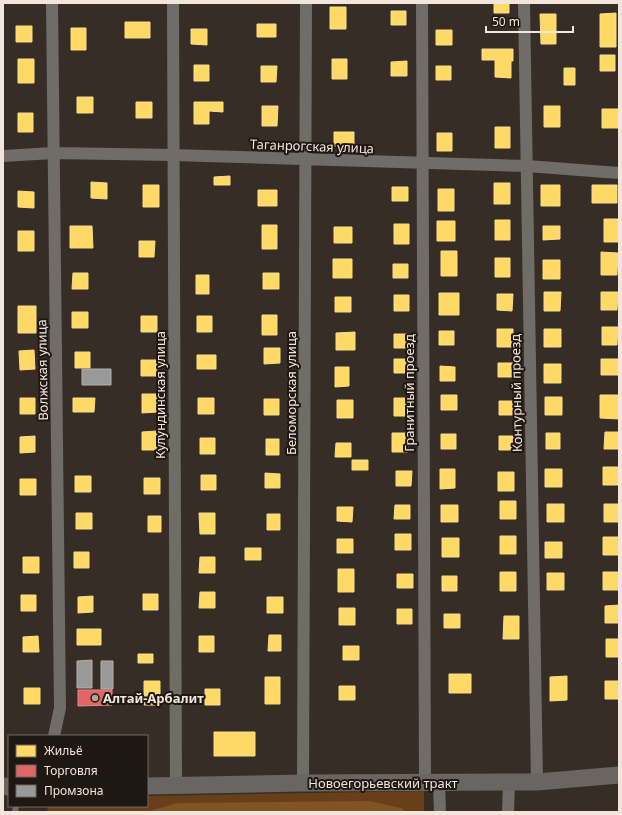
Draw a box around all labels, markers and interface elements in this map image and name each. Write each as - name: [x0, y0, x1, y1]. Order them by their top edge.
- scale bar: [486, 8, 573, 34]
- text: 50 m: [492, 13, 520, 30]
- street label: Таганрогская улица: [250, 135, 374, 157]
- street label: Волжская улица: [32, 319, 52, 421]
- street label: Кулундинская улица: [151, 331, 169, 459]
- street label: Беломорская улица: [282, 331, 300, 455]
- street label: Гранитный проезд: [400, 334, 418, 452]
- street label: Контурный проезд: [506, 334, 526, 452]
- place label: Алтай-Арбалит: [103, 689, 204, 707]
- marker: Алтай-Арбалит: [90, 693, 100, 703]
- legend: [8, 735, 148, 807]
- text: Жильё: [44, 742, 83, 759]
- text: Торговля: [44, 762, 98, 779]
- street label: Новоегорьевский тракт: [308, 774, 458, 792]
- text: Промзона: [44, 782, 103, 799]

